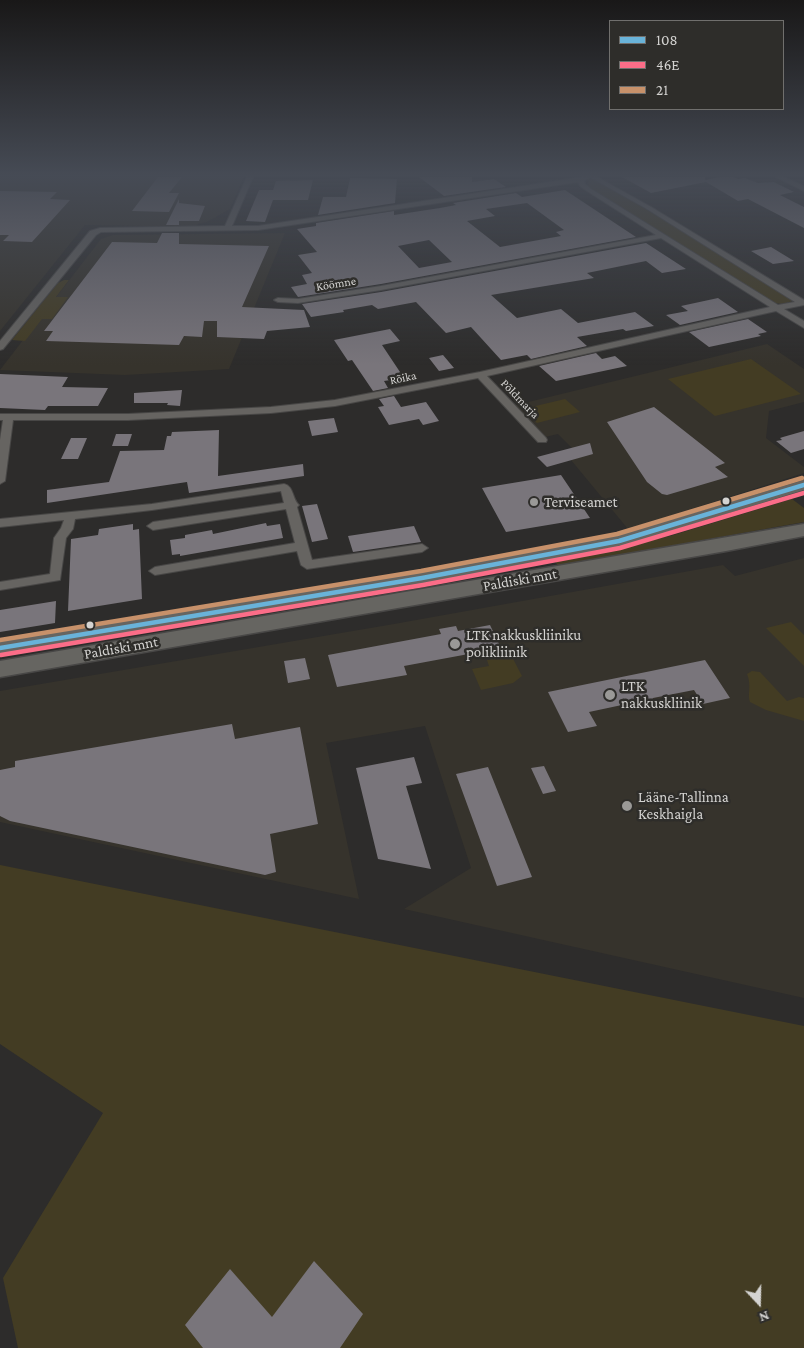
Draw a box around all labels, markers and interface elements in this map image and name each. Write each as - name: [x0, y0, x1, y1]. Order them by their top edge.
- legend: [609, 20, 784, 110]
- text: 108: [656, 32, 678, 48]
- text: 46E: [656, 57, 679, 73]
- text: 21: [656, 82, 668, 98]
- street label: Köömne: [315, 274, 357, 294]
- street label: Rõika: [388, 368, 418, 388]
- street label: Põldmarja: [498, 376, 542, 422]
- place label: Terviseamet: [544, 493, 617, 511]
- marker: Terviseamet: [528, 496, 540, 508]
- unlabelled marker: [721, 496, 731, 506]
- street label: Paldiski mnt: [482, 565, 558, 595]
- unlabelled marker: [85, 620, 95, 630]
- place label: LTK nakkuskliiniku polikliinik: [466, 626, 581, 661]
- street label: Paldiski mnt: [83, 633, 159, 663]
- marker: LTK nakkuskliiniku polikliinik: [448, 637, 462, 651]
- place label: LTK nakkuskliinik: [621, 677, 702, 712]
- marker: LTK nakkuskliinik: [603, 688, 617, 702]
- place label: Lääne-Tallinna Keskhaigla: [638, 788, 729, 823]
- marker: Lääne-Tallinna Keskhaigla: [620, 799, 634, 813]
- north arrow: [734, 1278, 784, 1328]
- text: N: [757, 1308, 772, 1326]

